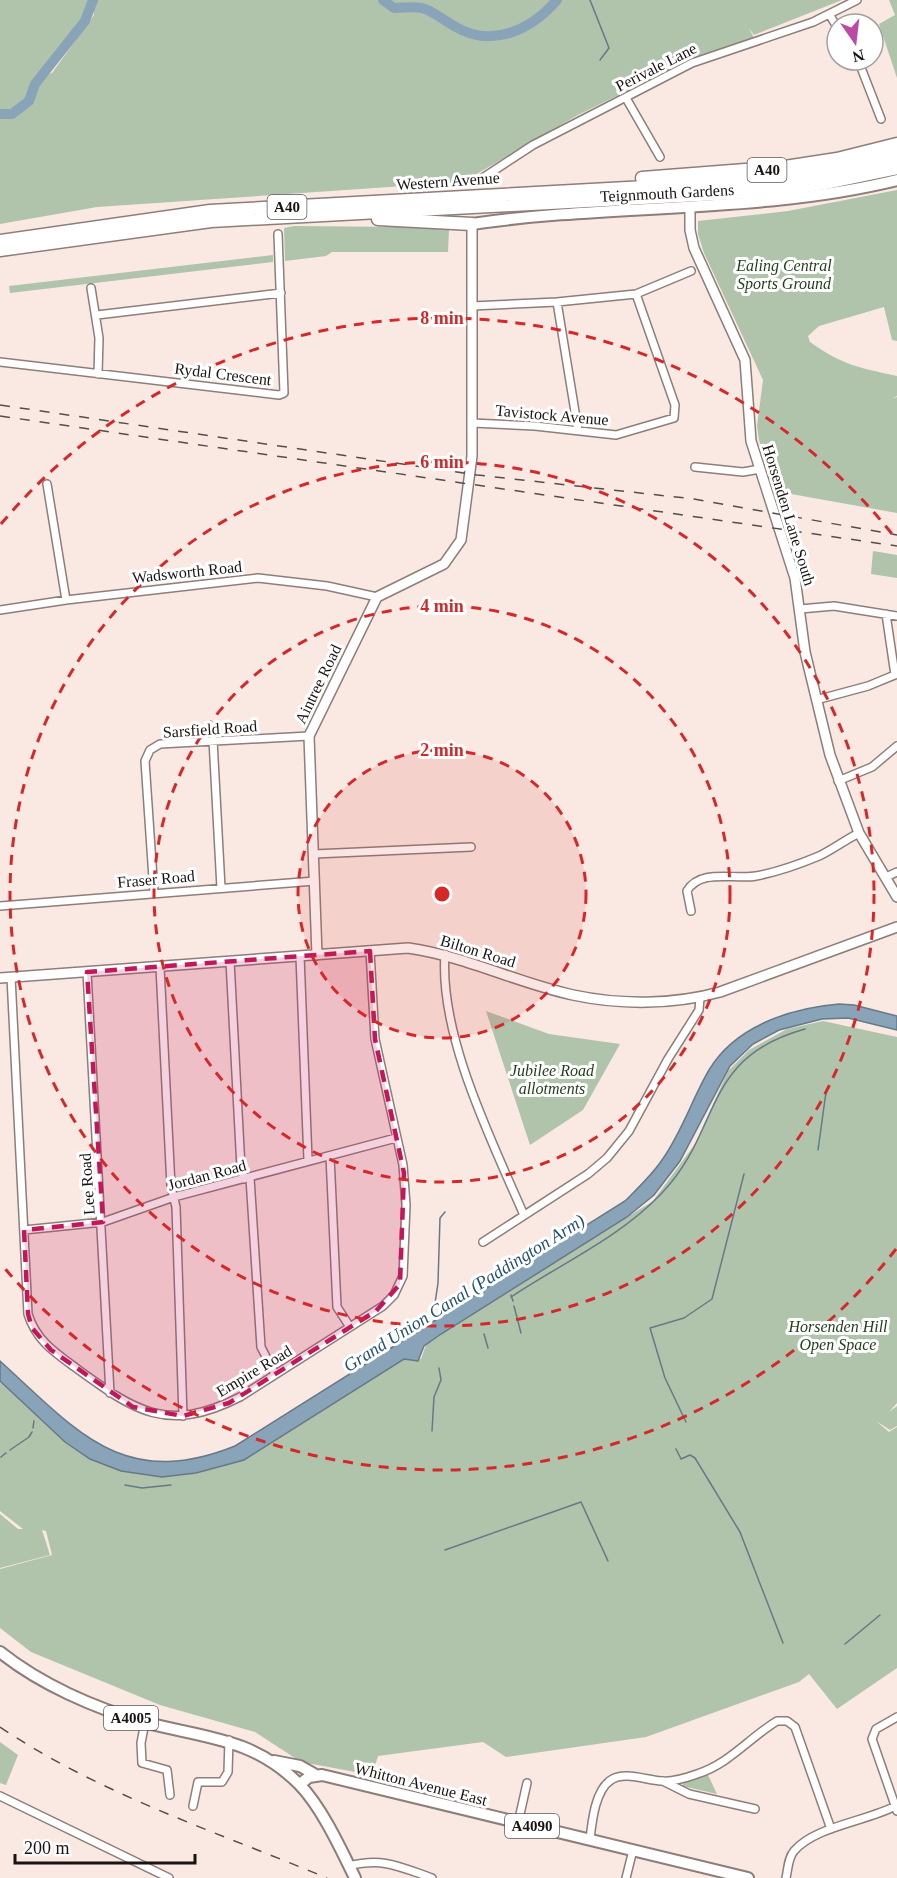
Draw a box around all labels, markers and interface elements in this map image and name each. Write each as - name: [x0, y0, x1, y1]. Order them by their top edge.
- north arrow: [825, 12, 885, 72]
- street label: Perivale Lane: [613, 39, 699, 95]
- text: N: [850, 46, 866, 66]
- road number: A40: [748, 158, 786, 182]
- street label: Western Avenue: [396, 169, 500, 193]
- street label: Teignmouth Gardens: [599, 181, 735, 206]
- road number: A40: [268, 195, 306, 219]
- park label: Ealing Central Sports Ground: [735, 257, 832, 293]
- text: 8 min: [420, 308, 464, 328]
- street label: Rydal Crescent: [173, 360, 273, 389]
- street label: Tavistock Avenue: [495, 402, 609, 428]
- street label: Horsenden Lane South: [759, 442, 819, 588]
- text: 6 min: [420, 452, 464, 472]
- street label: Wadsworth Road: [131, 558, 243, 586]
- text: 4 min: [420, 596, 464, 616]
- street label: Aintree Road: [292, 642, 344, 726]
- street label: Sarsfield Road: [162, 717, 258, 741]
- text: 2 min: [420, 740, 464, 760]
- street label: Fraser Road: [117, 867, 195, 891]
- centre of rings: [432, 884, 452, 904]
- street label: Bilton Road: [438, 932, 518, 970]
- park label: Jubilee Road allotments: [510, 1062, 595, 1097]
- street label: Lee Road: [76, 1153, 98, 1215]
- street label: Jordan Road: [166, 1156, 248, 1194]
- water label: Grand Union Canal (Paddington Arm): [340, 1210, 589, 1377]
- park label: Horsenden Hill Open Space: [787, 1318, 888, 1354]
- street label: Empire Road: [213, 1342, 295, 1401]
- road number: A4005: [104, 1706, 158, 1730]
- street label: Whitton Avenue East: [353, 1759, 489, 1809]
- road number: A4090: [505, 1814, 559, 1838]
- scale bar: [15, 1827, 195, 1865]
- text: 200 m: [24, 1838, 70, 1858]

